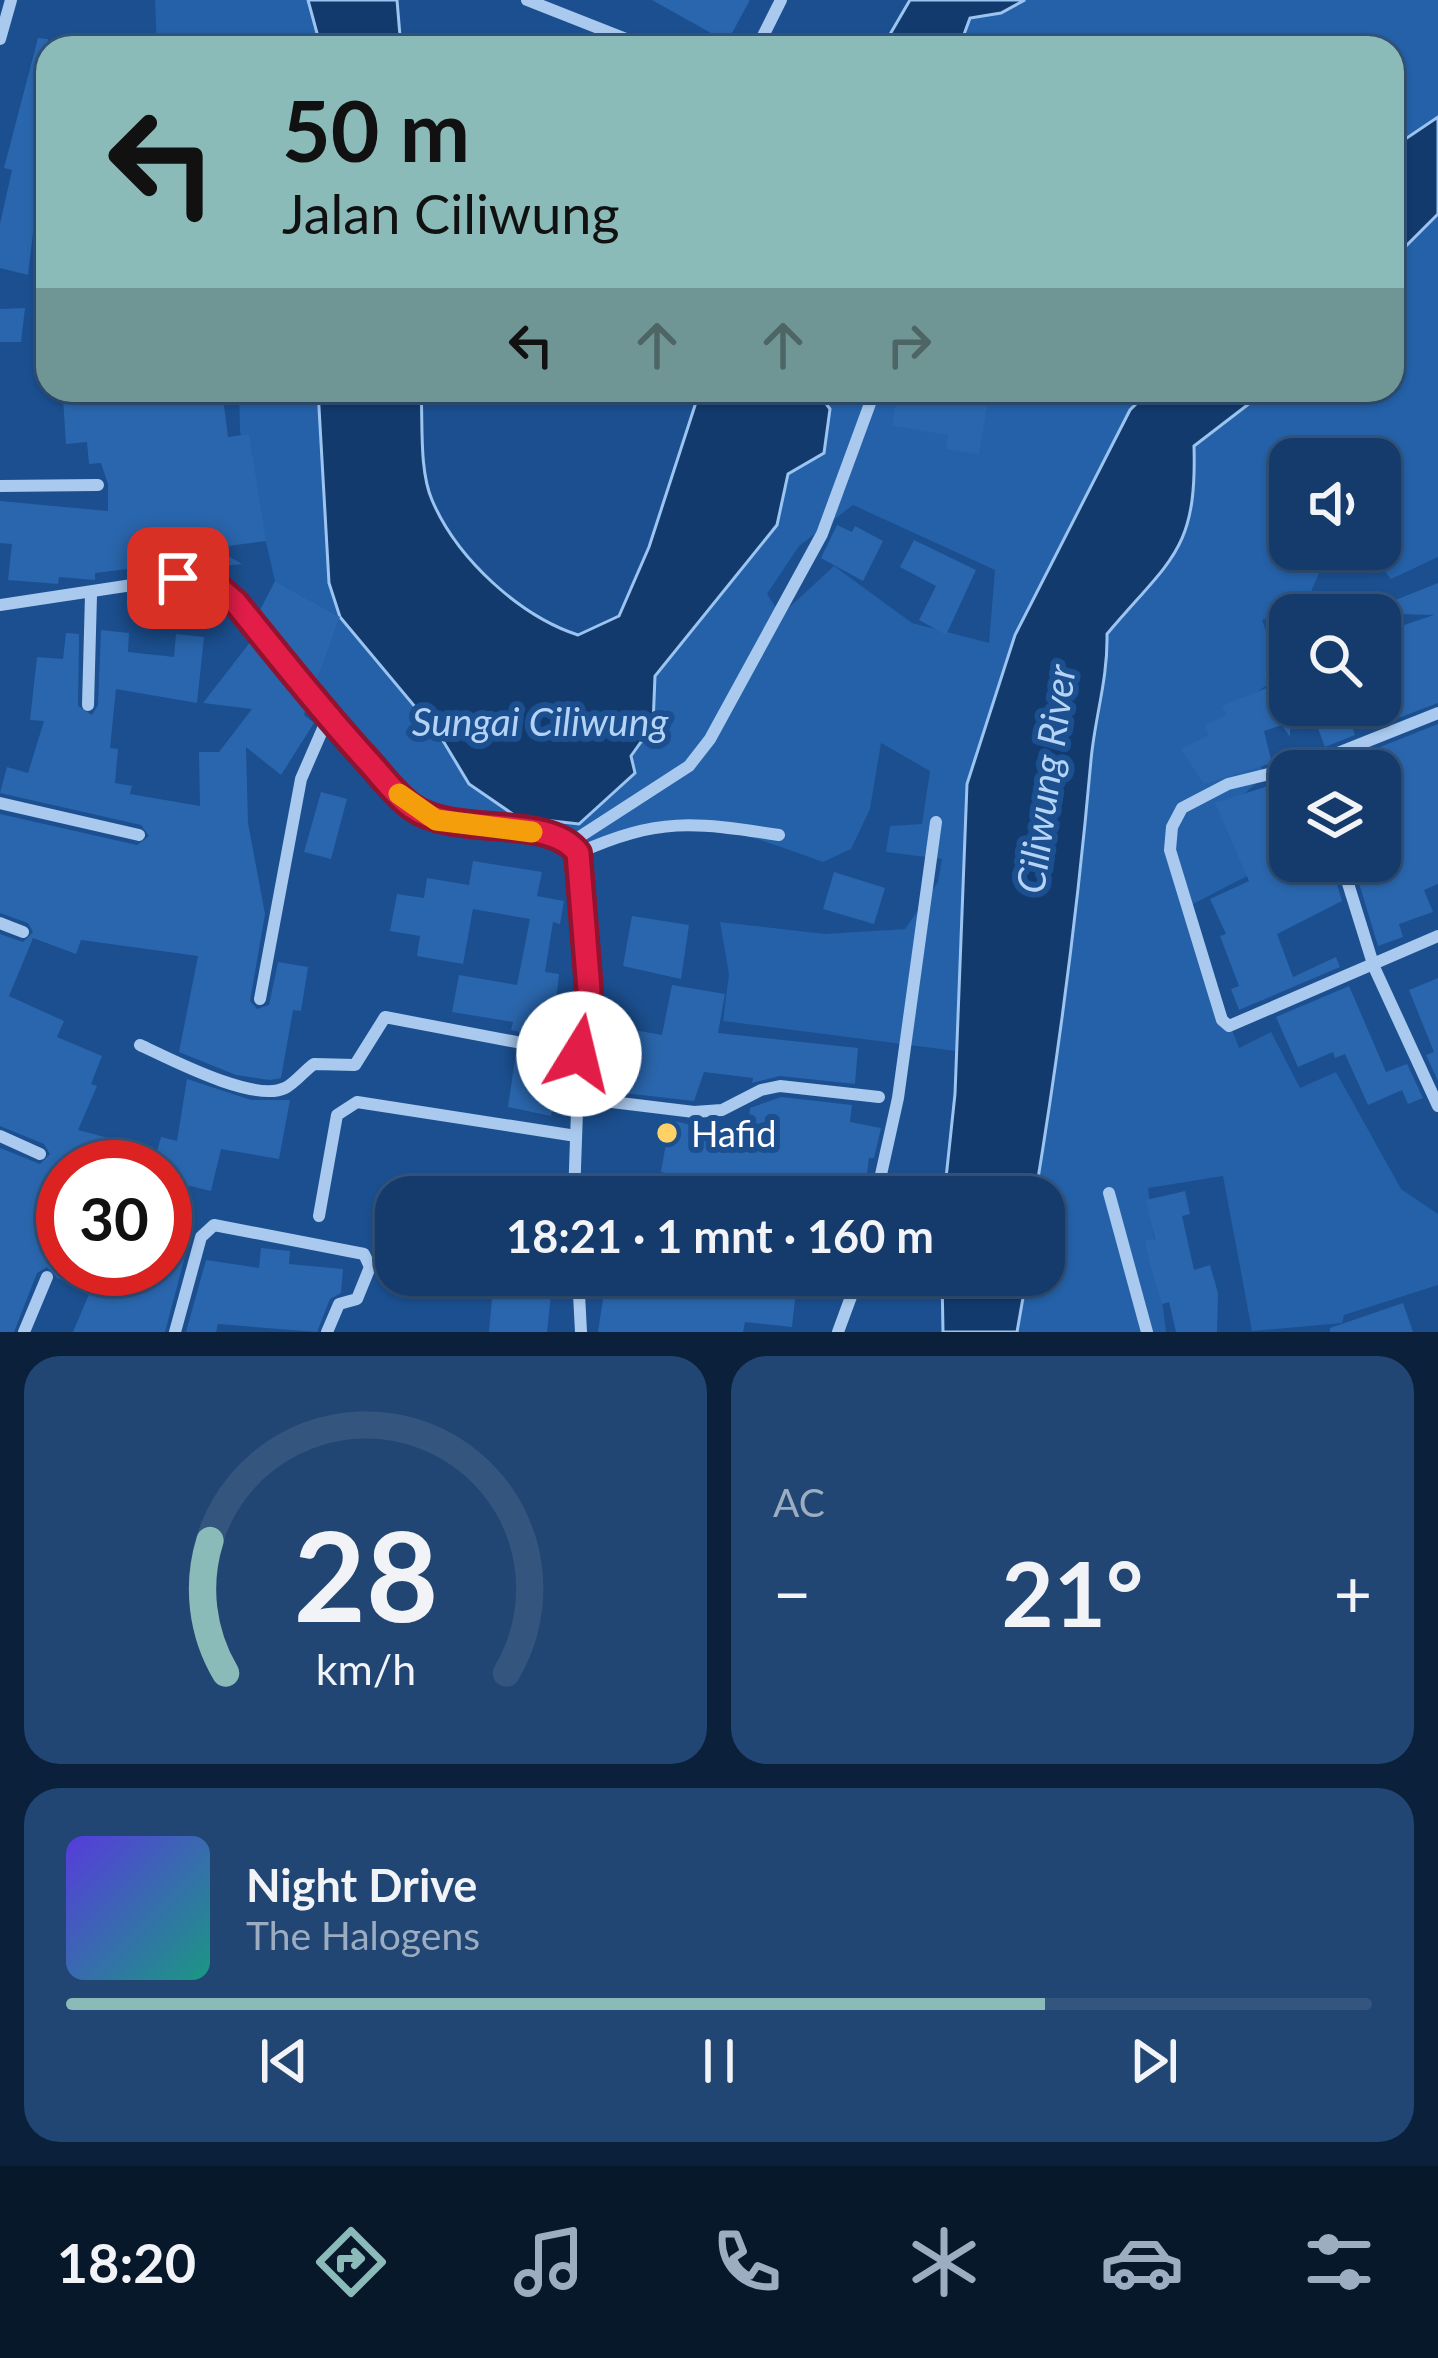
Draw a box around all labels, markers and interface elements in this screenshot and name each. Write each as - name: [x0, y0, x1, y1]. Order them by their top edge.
- text: 50 m: [282, 79, 470, 180]
- icon: left: [84, 84, 240, 240]
- text: Jalan Ciliwung: [282, 181, 620, 246]
- icon: left: [498, 312, 564, 378]
- icon: ahead: [624, 312, 690, 378]
- icon: ahead: [750, 312, 816, 378]
- icon: right: [876, 312, 942, 378]
- map controls: [1269, 438, 1401, 882]
- button: sound: [1269, 438, 1401, 570]
- pin: [127, 527, 229, 629]
- icon: arrive: [145, 545, 211, 611]
- button: search: [1269, 594, 1401, 726]
- water label: Ciliwung River: [1006, 661, 1084, 896]
- water label: Sungai Ciliwung: [412, 698, 669, 744]
- button: layers: [1269, 750, 1401, 882]
- position arrow: [516, 991, 642, 1117]
- place label: Hafid: [691, 1111, 776, 1155]
- marker: Hafid: [654, 1120, 680, 1146]
- speed limit sign: 30: [36, 1140, 192, 1296]
- text: 18:21 · 1 mnt · 160 m: [506, 1209, 934, 1263]
- text: AC: [773, 1479, 825, 1525]
- text: 28: [293, 1499, 438, 1649]
- text: 21°: [1002, 1538, 1143, 1646]
- text: −: [773, 1553, 811, 1632]
- text: +: [1334, 1553, 1372, 1632]
- text: km/h: [315, 1643, 416, 1694]
- text: Night Drive: [246, 1858, 477, 1912]
- text: The Halogens: [246, 1912, 480, 1958]
- icon: previous: [251, 2028, 317, 2094]
- icon: pause: [686, 2028, 752, 2094]
- icon: next: [1121, 2028, 1187, 2094]
- icon: directions: [309, 2220, 393, 2304]
- icon: music: [507, 2220, 591, 2304]
- icon: phone: [705, 2220, 789, 2304]
- icon: climate: [902, 2220, 986, 2304]
- icon: car: [1100, 2220, 1184, 2304]
- icon: filters: [1297, 2220, 1381, 2304]
- text: 18:20: [57, 2230, 196, 2295]

